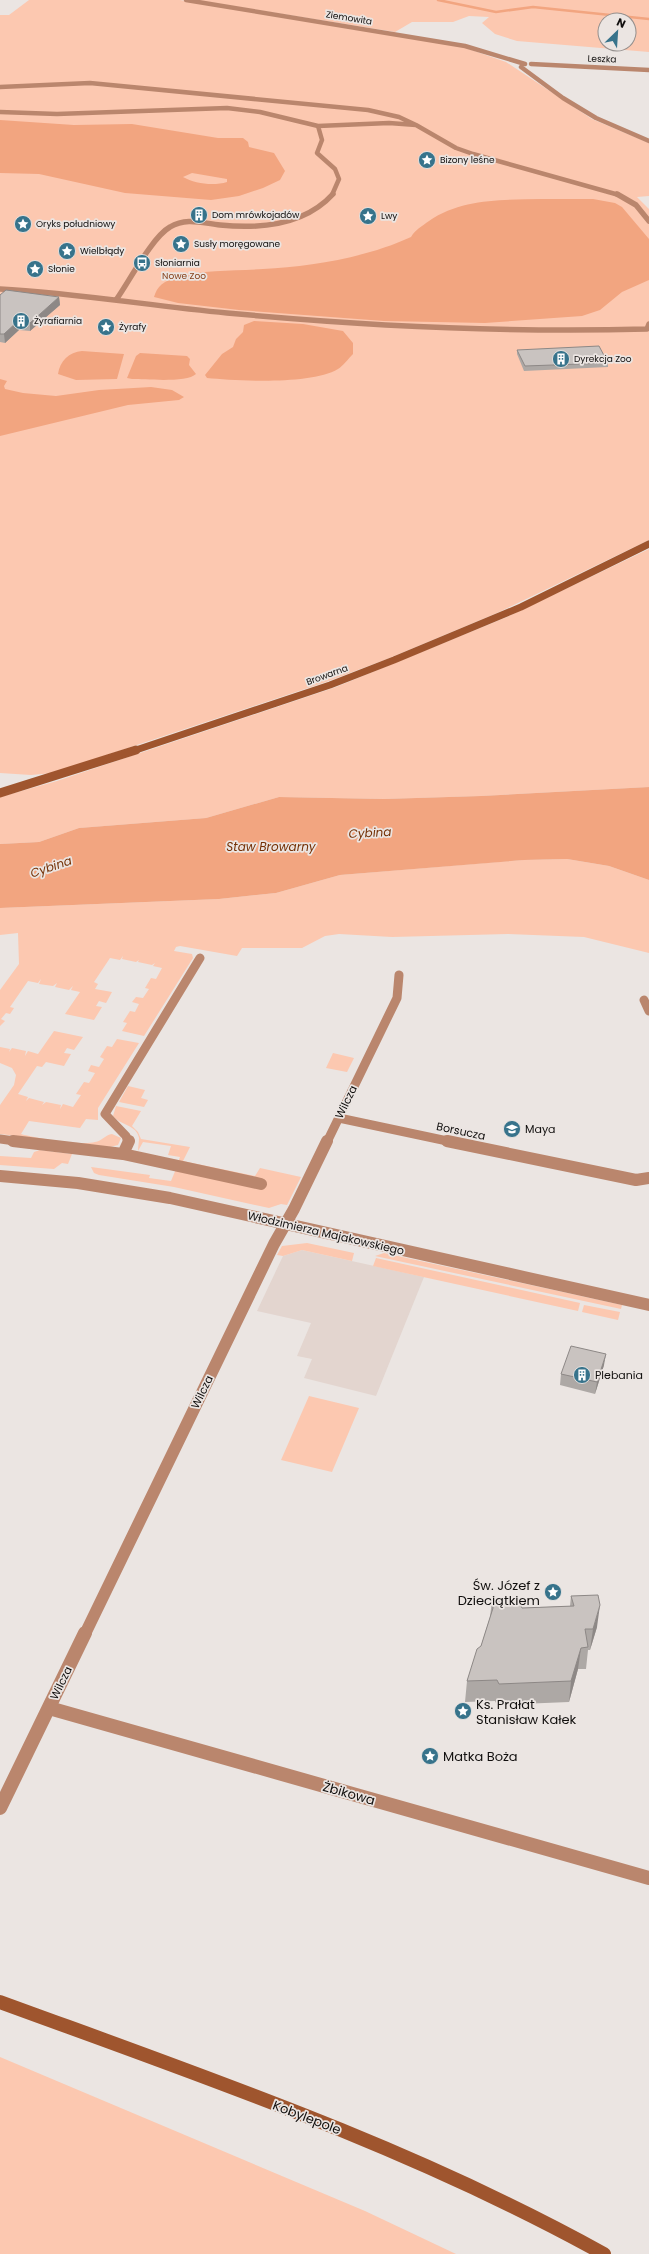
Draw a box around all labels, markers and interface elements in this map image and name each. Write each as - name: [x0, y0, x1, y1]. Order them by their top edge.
- street label: Ziemowita: [325, 8, 373, 28]
- north arrow: [597, 12, 637, 52]
- text: N: [614, 14, 628, 32]
- street label: Leszka: [587, 52, 617, 66]
- place icon: Bizony leśne: [417, 150, 437, 170]
- place label: Bizony leśne: [440, 154, 495, 166]
- building icon: Dom mrówkojadów: [189, 205, 209, 225]
- place icon: Lwy: [358, 206, 378, 226]
- place label: Dom mrówkojadów: [212, 209, 300, 221]
- place label: Lwy: [381, 210, 397, 222]
- place icon: Oryks południowy: [13, 214, 33, 234]
- place label: Oryks południowy: [36, 218, 115, 230]
- place icon: Susły moręgowane: [171, 234, 191, 254]
- place label: Susły moręgowane: [194, 238, 281, 250]
- place icon: Wielbłądy: [57, 241, 77, 261]
- place label: Wielbłądy: [80, 245, 124, 257]
- bus stop icon: Słoniarnia: [132, 253, 152, 273]
- place label: Słoniarnia: [155, 257, 200, 269]
- place icon: Słonie: [25, 259, 45, 279]
- place label: Słonie: [48, 263, 75, 275]
- park label: Nowe Zoo: [162, 270, 206, 282]
- building icon: Żyrafiarnia: [11, 311, 31, 331]
- place label: Żyrafiarnia: [34, 315, 82, 327]
- place icon: Żyrafy: [96, 317, 116, 337]
- place label: Żyrafy: [119, 321, 146, 333]
- building icon: Dyrekcja Zoo: [551, 349, 571, 369]
- place label: Dyrekcja Zoo: [574, 353, 632, 365]
- street label: Browarna: [305, 662, 349, 688]
- water label: Cybina: [348, 823, 392, 842]
- water label: Staw Browarny: [226, 838, 317, 855]
- water label: Cybina: [28, 852, 74, 882]
- street label: Wilcza: [331, 1083, 361, 1121]
- street label: Borsucza: [435, 1118, 487, 1144]
- school or university icon: Maya: [502, 1119, 522, 1139]
- place label: Maya: [525, 1121, 556, 1137]
- street label: Włodzimierza Majakowskiego: [246, 1207, 406, 1259]
- building icon: Plebania: [572, 1365, 592, 1385]
- place label: Plebania: [595, 1367, 643, 1383]
- street label: Wilcza: [187, 1373, 217, 1411]
- place label: Św. Józef z Dzieciątkiem: [458, 1576, 540, 1610]
- place icon: Św. Józef z Dzieciątkiem: [543, 1582, 563, 1602]
- street label: Wilcza: [46, 1664, 76, 1702]
- place label: Ks. Prałat Stanisław Kałek: [476, 1695, 577, 1729]
- place icon: Ks. Prałat Stanisław Kałek: [453, 1701, 473, 1721]
- place icon: Matka Boża: [420, 1746, 440, 1766]
- place label: Matka Boża: [443, 1747, 518, 1766]
- street label: Żbikowa: [321, 1777, 377, 1810]
- street label: Kobylepole: [270, 2096, 344, 2139]

